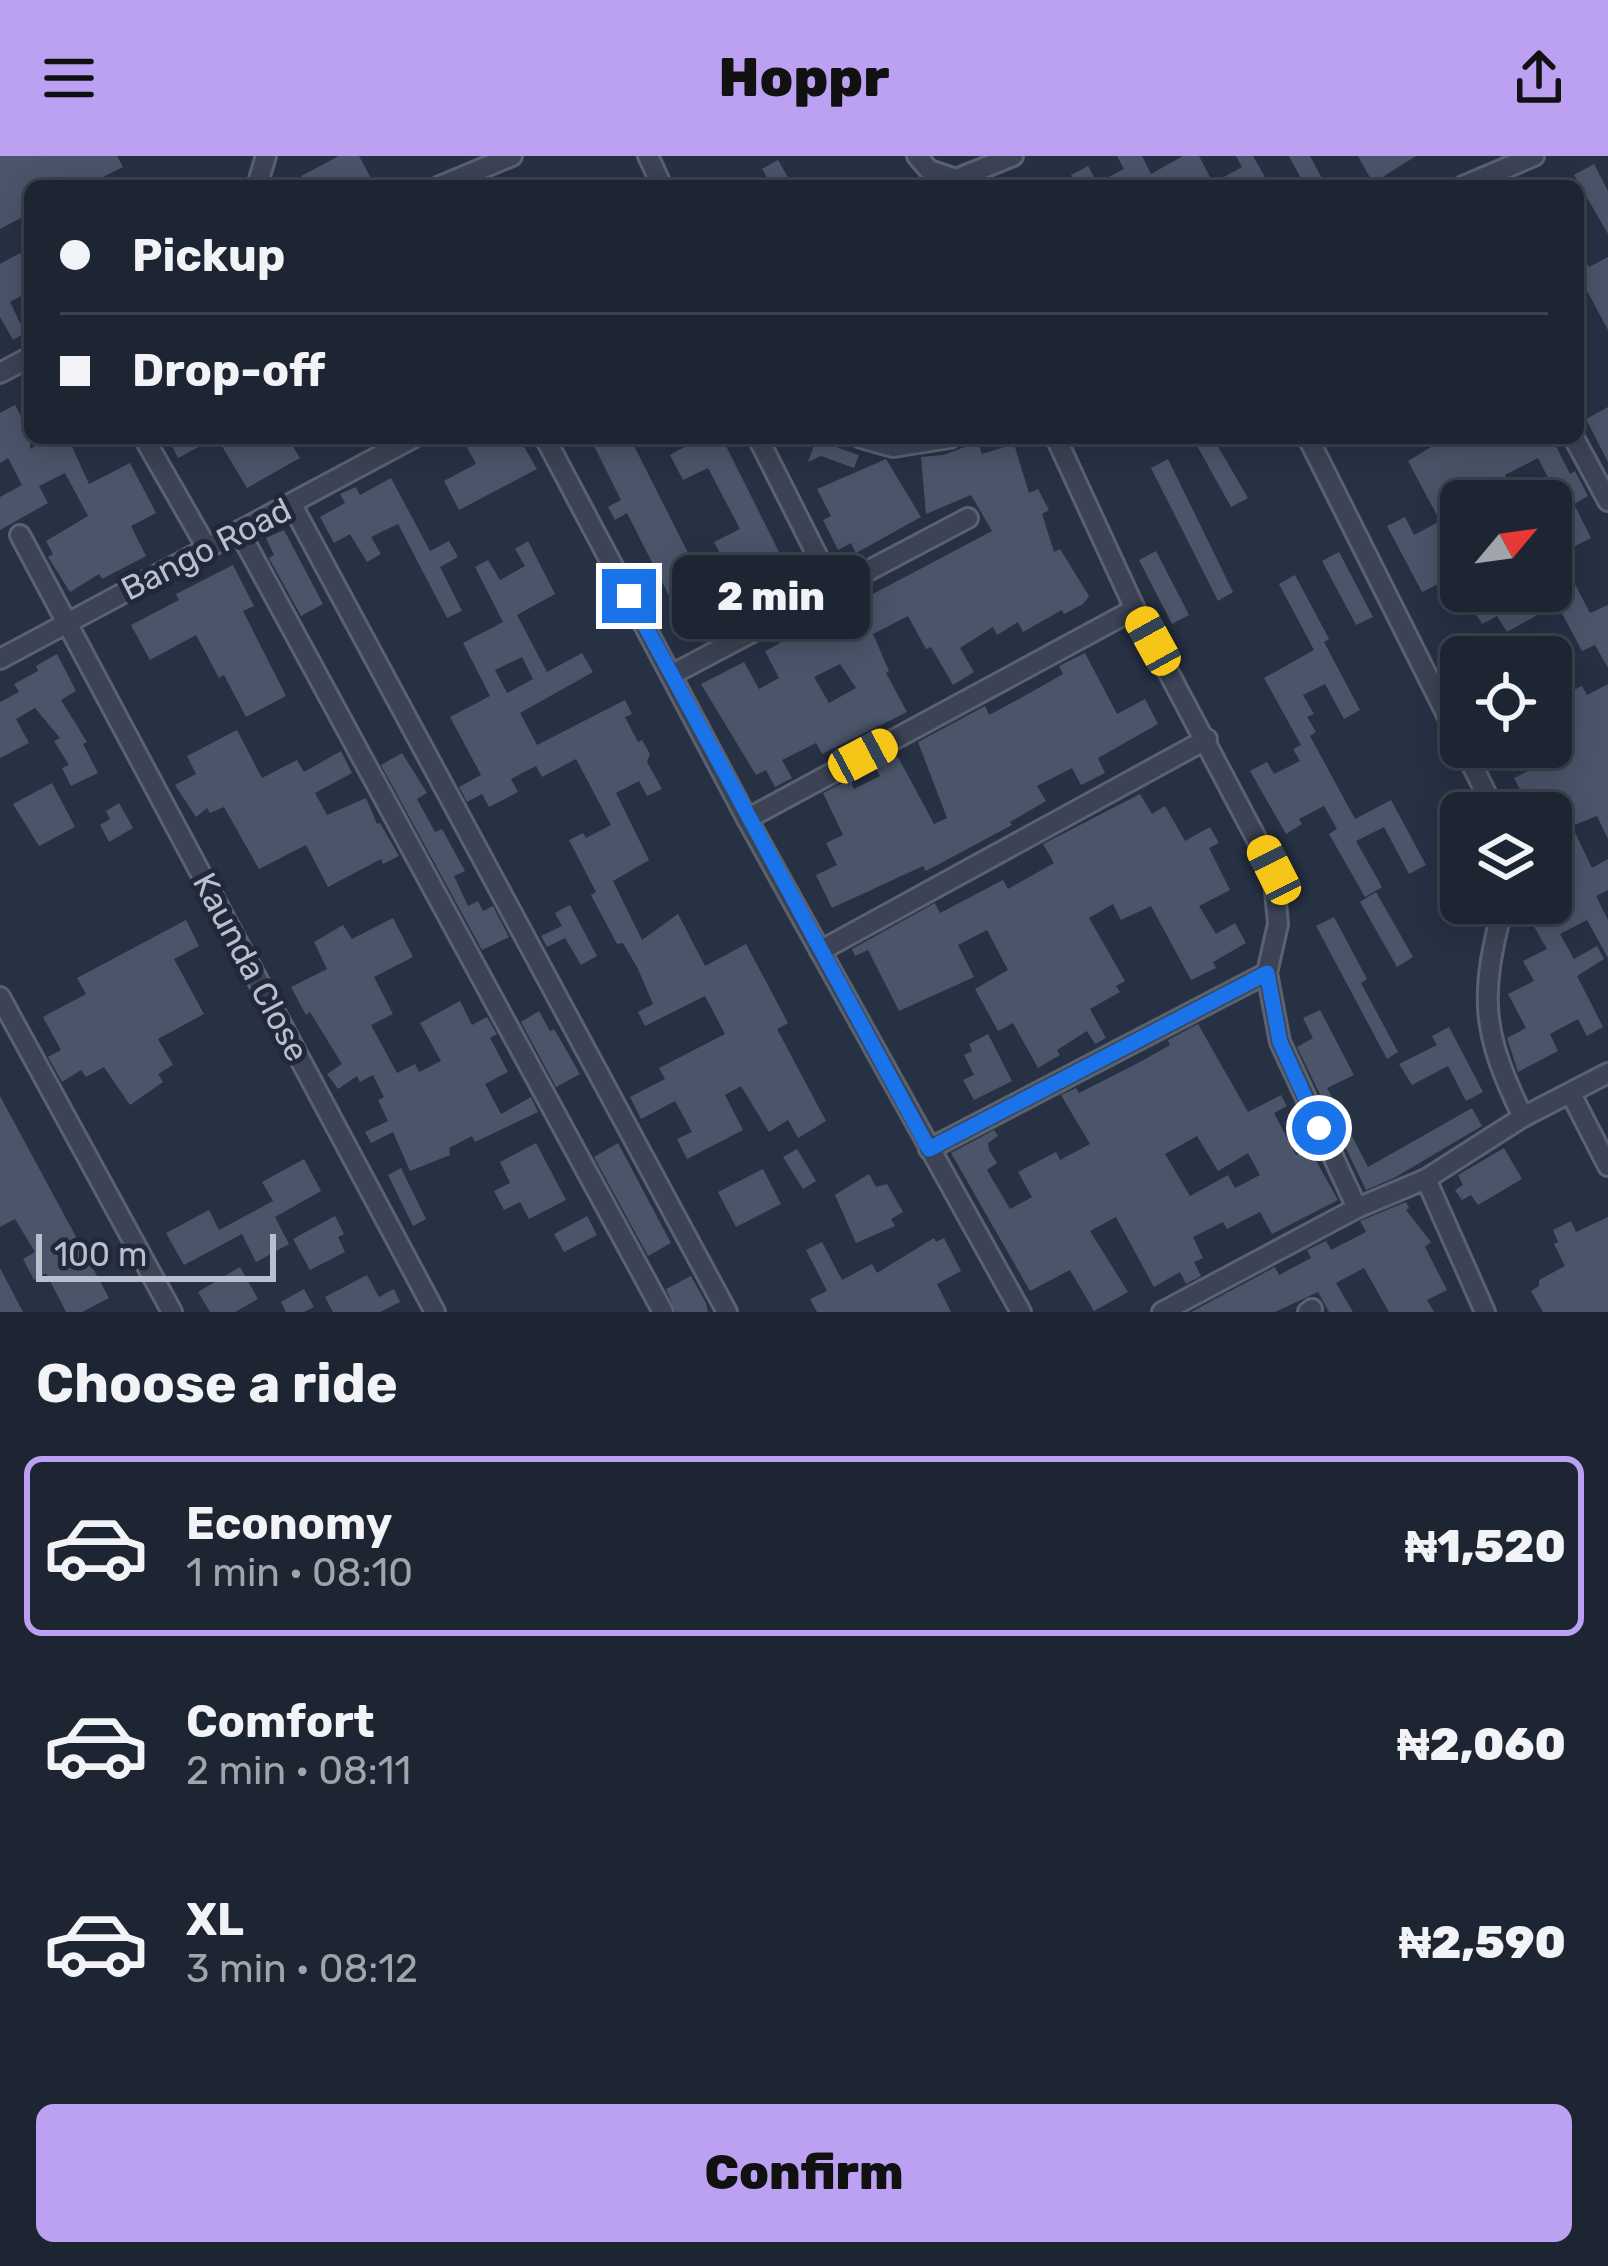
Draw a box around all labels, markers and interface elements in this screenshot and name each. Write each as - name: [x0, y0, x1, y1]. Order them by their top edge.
- icon: menu: [36, 45, 102, 111]
- icon: share: [1506, 45, 1572, 111]
- text: Hoppr: [719, 46, 889, 110]
- text: Pickup: [132, 229, 285, 282]
- text: Drop-off: [132, 344, 325, 397]
- north arrow: [1440, 480, 1572, 612]
- map controls: [1440, 480, 1572, 924]
- street label: Bango Road: [115, 490, 297, 608]
- callout: 2 min: [671, 554, 869, 638]
- route end: [602, 569, 656, 623]
- text: 2 min: [717, 574, 825, 620]
- car: [1120, 601, 1186, 681]
- button: locate: [1440, 636, 1572, 768]
- car: [823, 723, 903, 789]
- button: layers: [1440, 792, 1572, 924]
- car: [1242, 830, 1306, 910]
- street label: Kaunda Close: [185, 866, 317, 1068]
- route start: [1292, 1101, 1346, 1155]
- scale bar: [36, 1228, 276, 1281]
- text: 100 m: [54, 1235, 147, 1274]
- text: Choose a ride: [36, 1352, 398, 1416]
- icon: car: [42, 1492, 150, 1600]
- text: Economy: [186, 1497, 392, 1550]
- text: ₦1,520: [1405, 1520, 1566, 1573]
- text: 1 min · 08:10: [186, 1550, 413, 1596]
- icon: car: [42, 1690, 150, 1798]
- text: Comfort: [186, 1695, 375, 1748]
- text: ₦2,060: [1397, 1718, 1566, 1771]
- text: 2 min · 08:11: [186, 1748, 411, 1794]
- icon: car: [42, 1888, 150, 1996]
- text: XL: [186, 1893, 244, 1946]
- text: ₦2,590: [1399, 1916, 1566, 1969]
- text: 3 min · 08:12: [186, 1946, 418, 1992]
- button: Confirm: [36, 2104, 1572, 2242]

